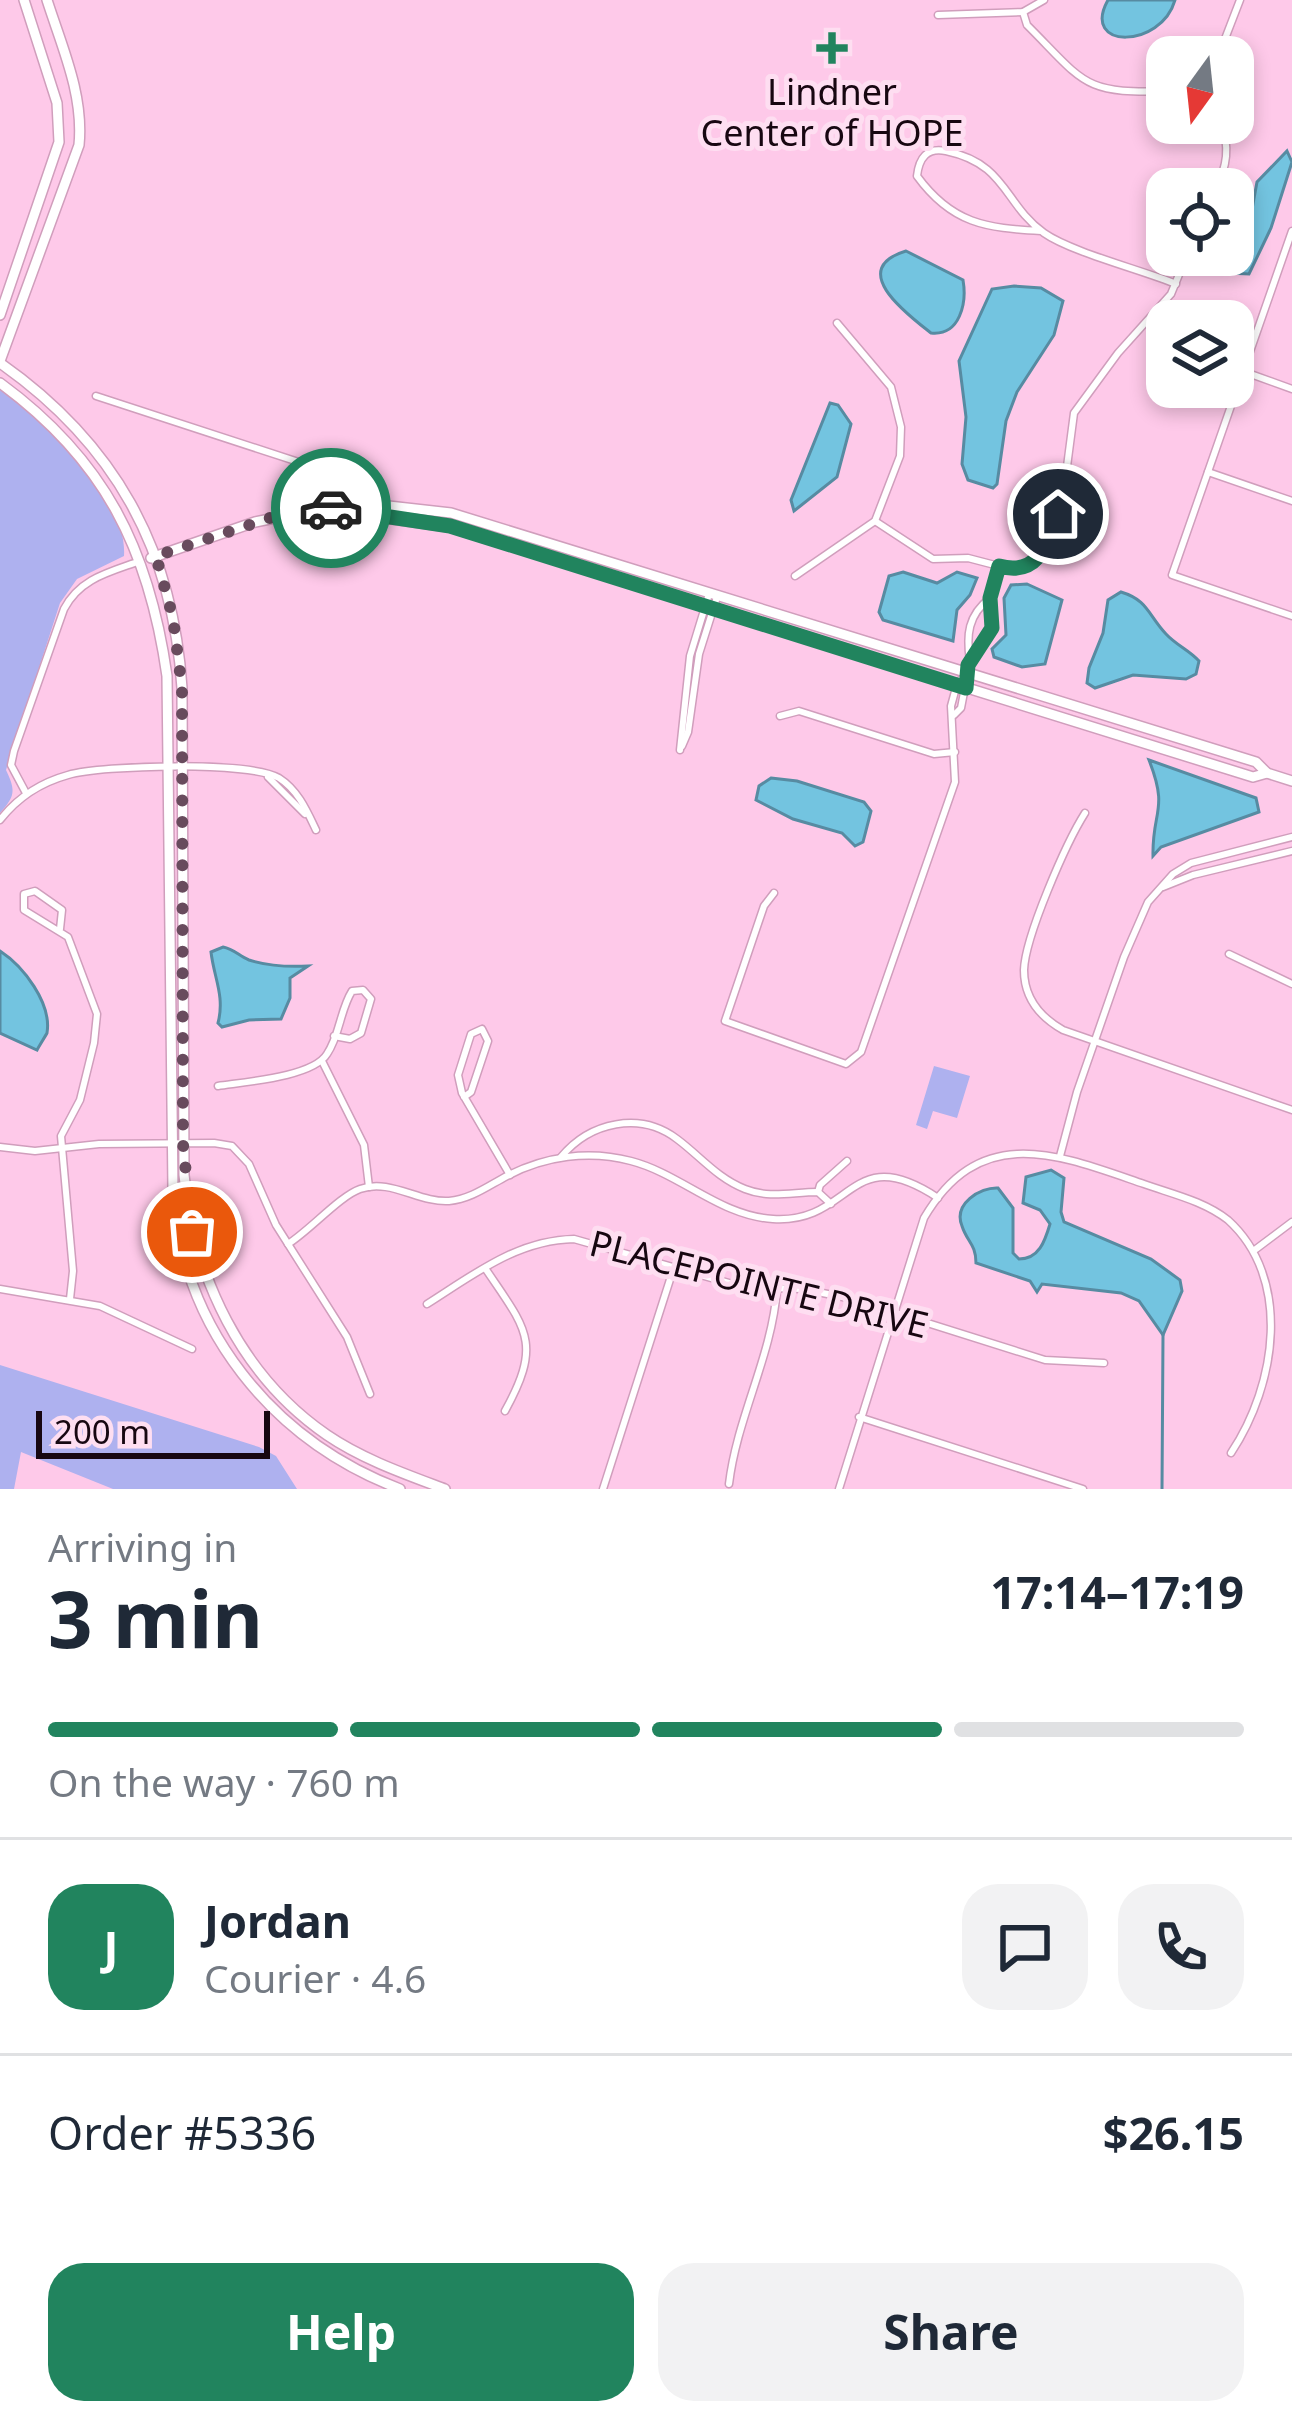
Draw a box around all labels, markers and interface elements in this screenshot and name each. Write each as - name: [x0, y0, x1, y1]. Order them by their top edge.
- marker: Lindner Center of HOPE: [816, 32, 848, 64]
- north arrow: [1146, 36, 1254, 144]
- map controls: [1146, 36, 1254, 408]
- place label: Lindner Center of HOPE: [701, 67, 963, 157]
- button: locate: [1146, 168, 1254, 276]
- button: layers: [1146, 300, 1254, 408]
- courier: [271, 448, 391, 568]
- pin: [1007, 463, 1109, 565]
- icon: car: [298, 475, 364, 541]
- icon: home: [1025, 481, 1091, 547]
- pin: [141, 1181, 243, 1283]
- icon: bag: [159, 1199, 225, 1265]
- street label: PLACEPOINTE DRIVE: [585, 1218, 933, 1349]
- scale bar: [36, 1405, 270, 1458]
- text: 200 m: [54, 1409, 150, 1454]
- text: Arriving in: [48, 1520, 237, 1573]
- text: 17:14–17:19: [990, 1561, 1244, 1622]
- text: 3 min: [48, 1565, 263, 1671]
- text: On the way · 760 m: [48, 1755, 400, 1808]
- button: chat: [962, 1884, 1088, 2010]
- button: phone: [1118, 1884, 1244, 2010]
- text: Jordan: [204, 1890, 351, 1951]
- text: J: [104, 1916, 118, 1977]
- text: Courier · 4.6: [204, 1951, 426, 2004]
- text: Order #5336: [48, 2102, 316, 2163]
- text: $26.15: [1103, 2102, 1244, 2163]
- button: Help: [48, 2263, 634, 2401]
- button: Share: [658, 2263, 1244, 2401]

